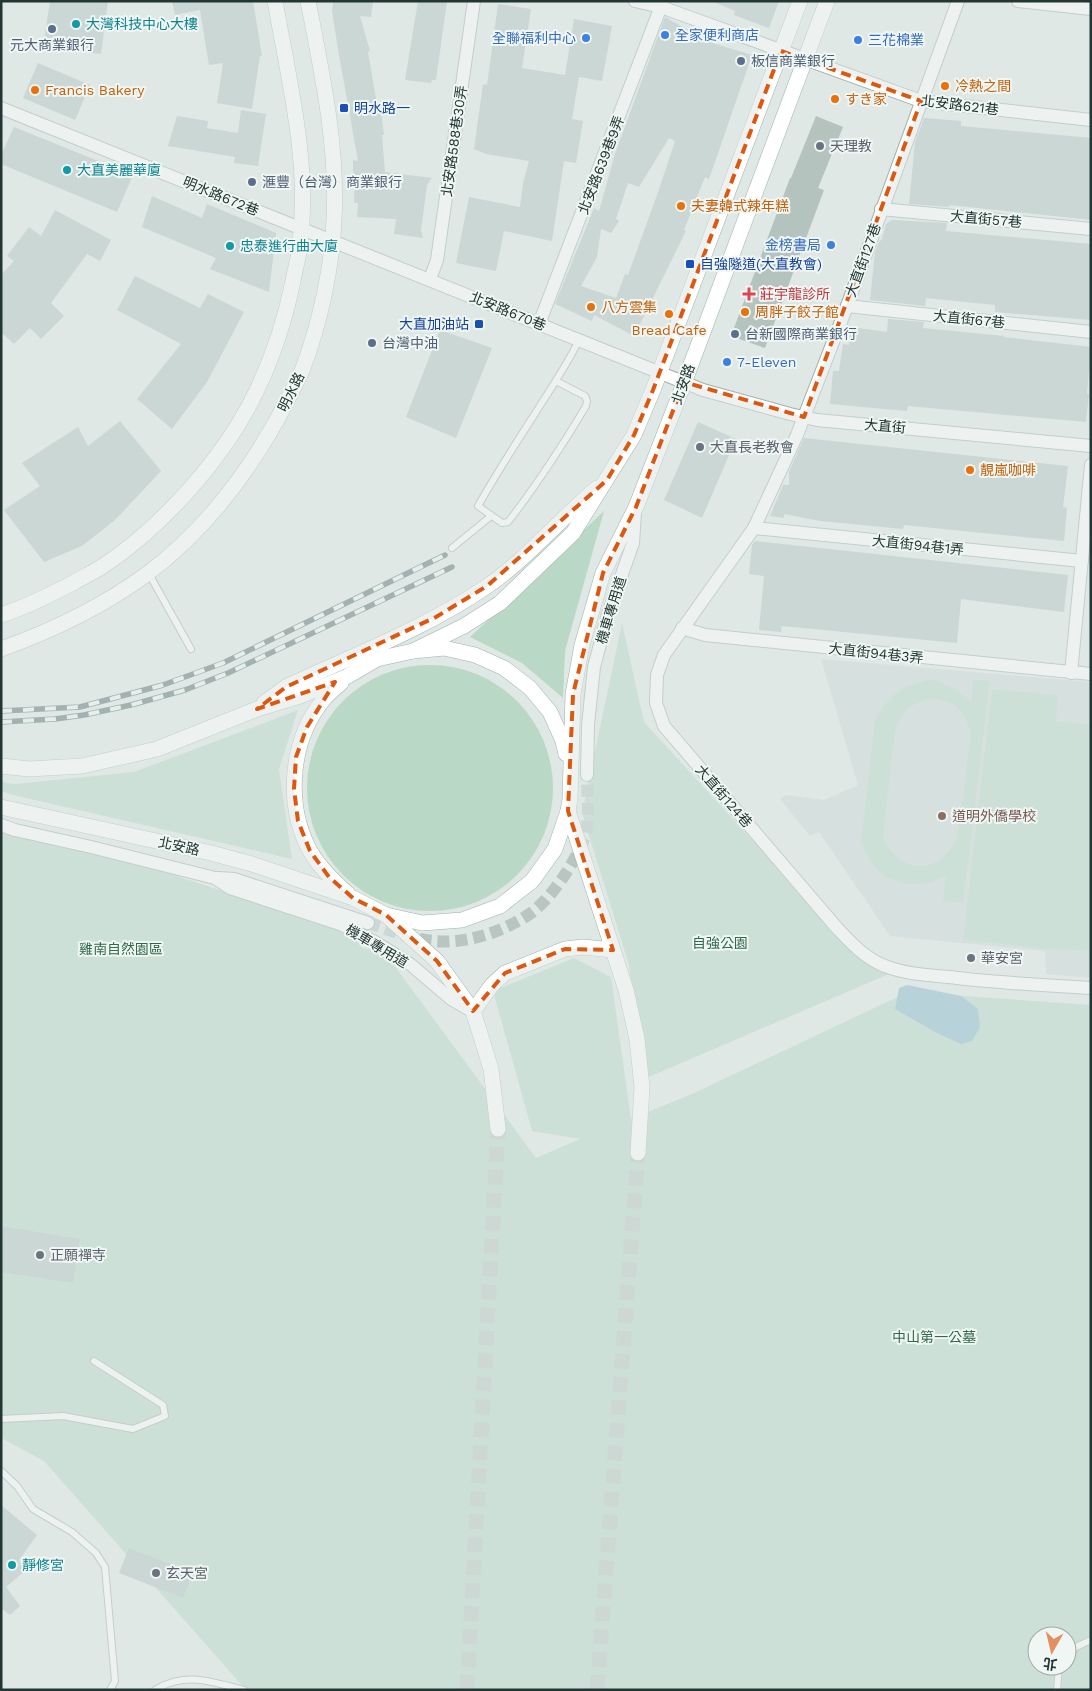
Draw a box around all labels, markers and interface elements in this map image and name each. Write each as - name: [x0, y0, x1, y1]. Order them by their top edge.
- place label: 大灣科技中心大樓: [86, 16, 198, 32]
- marker: 大灣科技中心大樓: [70, 18, 82, 30]
- marker: 元大商業銀行: [46, 23, 58, 35]
- place label: 全家便利商店: [675, 27, 759, 43]
- marker: 全家便利商店: [659, 29, 671, 41]
- place label: 全聯福利中心: [492, 30, 576, 46]
- marker: 全聯福利中心: [580, 32, 592, 44]
- place label: 三花棉業: [868, 32, 924, 48]
- marker: 三花棉業: [852, 34, 864, 46]
- place label: 元大商業銀行: [10, 37, 94, 53]
- place label: 板信商業銀行: [751, 53, 835, 69]
- marker: 板信商業銀行: [735, 55, 747, 67]
- place label: 冷熱之間: [955, 78, 1011, 94]
- marker: 冷熱之間: [939, 80, 951, 92]
- place label: Francis Bakery: [45, 82, 145, 98]
- marker: Francis Bakery: [29, 84, 41, 96]
- street label: 北安路588巷30弄: [438, 84, 470, 198]
- place label: すき家: [845, 91, 887, 107]
- street label: 北安路621巷: [920, 92, 1000, 118]
- marker: すき家: [829, 93, 841, 105]
- place label: 明水路一: [354, 100, 410, 116]
- marker: 明水路一: [338, 102, 350, 114]
- street label: 北安路639巷9弄: [575, 114, 627, 216]
- place label: 天理教: [830, 138, 872, 154]
- marker: 天理教: [814, 140, 826, 152]
- place label: 大直美麗華廈: [77, 162, 161, 178]
- marker: 大直美麗華廈: [61, 164, 73, 176]
- street label: 明水路672巷: [181, 174, 261, 218]
- place label: 滙豐（台灣）商業銀行: [262, 174, 402, 190]
- marker: 滙豐（台灣）商業銀行: [246, 176, 258, 188]
- place label: 夫妻韓式辣年糕: [691, 198, 789, 214]
- marker: 夫妻韓式辣年糕: [675, 200, 687, 212]
- street label: 大直街57巷: [949, 208, 1023, 230]
- street label: 大直街127巷: [842, 221, 884, 299]
- place label: 金榜書局: [765, 237, 821, 253]
- place label: 忠泰進行曲大廈: [240, 238, 338, 254]
- marker: 金榜書局: [825, 239, 837, 251]
- marker: 忠泰進行曲大廈: [224, 240, 236, 252]
- place label: 自強隧道(大直教會): [700, 256, 822, 272]
- marker: 自強隧道(大直教會): [684, 258, 696, 270]
- place label: 莊宇龍診所: [760, 286, 830, 302]
- marker: 莊宇龍診所: [742, 287, 756, 301]
- street label: 北安路670巷: [468, 288, 548, 334]
- place label: 八方雲集: [601, 299, 657, 315]
- marker: 八方雲集: [585, 301, 597, 313]
- place label: 周胖子餃子館: [755, 304, 839, 320]
- marker: 周胖子餃子館: [739, 306, 751, 318]
- street label: 大直街67巷: [932, 307, 1006, 331]
- marker: Bread Cafe: [663, 308, 675, 320]
- place label: 大直加油站: [399, 316, 469, 332]
- marker: 大直加油站: [473, 318, 485, 330]
- place label: Bread Cafe: [631, 322, 707, 338]
- place label: 台新國際商業銀行: [745, 326, 857, 342]
- marker: 台新國際商業銀行: [729, 328, 741, 340]
- place label: 台灣中油: [382, 335, 438, 351]
- marker: 台灣中油: [366, 337, 378, 349]
- place label: 7-Eleven: [737, 354, 796, 370]
- marker: 7-Eleven: [721, 356, 733, 368]
- street label: 北安路: [668, 362, 698, 406]
- street label: 明水路: [275, 370, 307, 414]
- street label: 大直街: [863, 416, 907, 436]
- place label: 大直長老教會: [710, 439, 794, 455]
- marker: 大直長老教會: [694, 441, 706, 453]
- place label: 靚嵐咖啡: [980, 462, 1036, 478]
- marker: 靚嵐咖啡: [964, 464, 976, 476]
- street label: 大直街94巷1弄: [871, 532, 965, 558]
- street label: 機車專用道: [593, 574, 629, 646]
- street label: 大直街94巷3弄: [828, 640, 924, 666]
- street label: 大直街124巷: [692, 761, 756, 831]
- place label: 道明外僑學校: [952, 808, 1036, 824]
- marker: 道明外僑學校: [936, 810, 948, 822]
- street label: 北安路: [157, 834, 201, 858]
- street label: 機車專用道: [343, 921, 411, 971]
- park label: 自強公園: [692, 935, 748, 951]
- park label: 雞南自然園區: [79, 941, 163, 957]
- place label: 華安宮: [981, 950, 1023, 966]
- marker: 華安宮: [965, 952, 977, 964]
- place label: 正願禪寺: [50, 1247, 106, 1263]
- marker: 正願禪寺: [34, 1249, 46, 1261]
- park label: 中山第一公墓: [892, 1329, 976, 1345]
- place label: 靜修宮: [22, 1557, 64, 1573]
- marker: 靜修宮: [6, 1559, 18, 1571]
- place label: 玄天宮: [166, 1565, 208, 1581]
- marker: 玄天宮: [150, 1567, 162, 1579]
- north arrow: [1027, 1626, 1077, 1676]
- text: 北: [1042, 1655, 1058, 1673]

